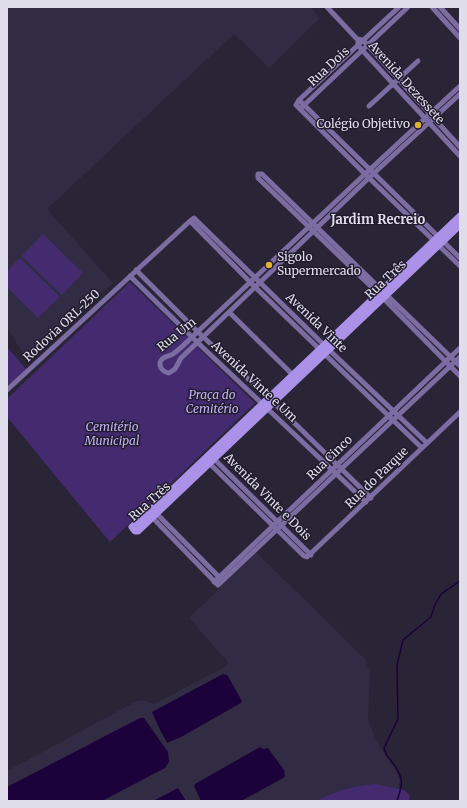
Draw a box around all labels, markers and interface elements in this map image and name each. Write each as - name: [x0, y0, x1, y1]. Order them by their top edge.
- street label: Avenida Dezessete: [365, 39, 447, 127]
- street label: Rua Dois: [305, 44, 353, 90]
- place label: Colégio Objetivo: [316, 118, 410, 132]
- marker: Colégio Objetivo: [413, 120, 423, 130]
- district label: Jardim Recreio: [331, 212, 425, 228]
- place label: Sigolo Supermercado: [277, 251, 361, 279]
- street label: Rua Três: [363, 257, 409, 303]
- marker: Sigolo Supermercado: [264, 260, 274, 270]
- street label: Rodovia ORL-250: [21, 287, 103, 365]
- street label: Avenida Vinte: [282, 290, 350, 356]
- street label: Rua Um: [155, 315, 199, 355]
- street label: Avenida Vinte e Um: [208, 339, 300, 425]
- park label: Praça do Cemitério: [185, 389, 239, 417]
- park label: Cemitério Municipal: [84, 421, 140, 449]
- street label: Rua Cinco: [304, 433, 356, 483]
- street label: Rua do Parque: [343, 444, 411, 512]
- street label: Avenida Vinte e Dois: [220, 450, 314, 544]
- street label: Rua Três: [126, 480, 174, 524]

